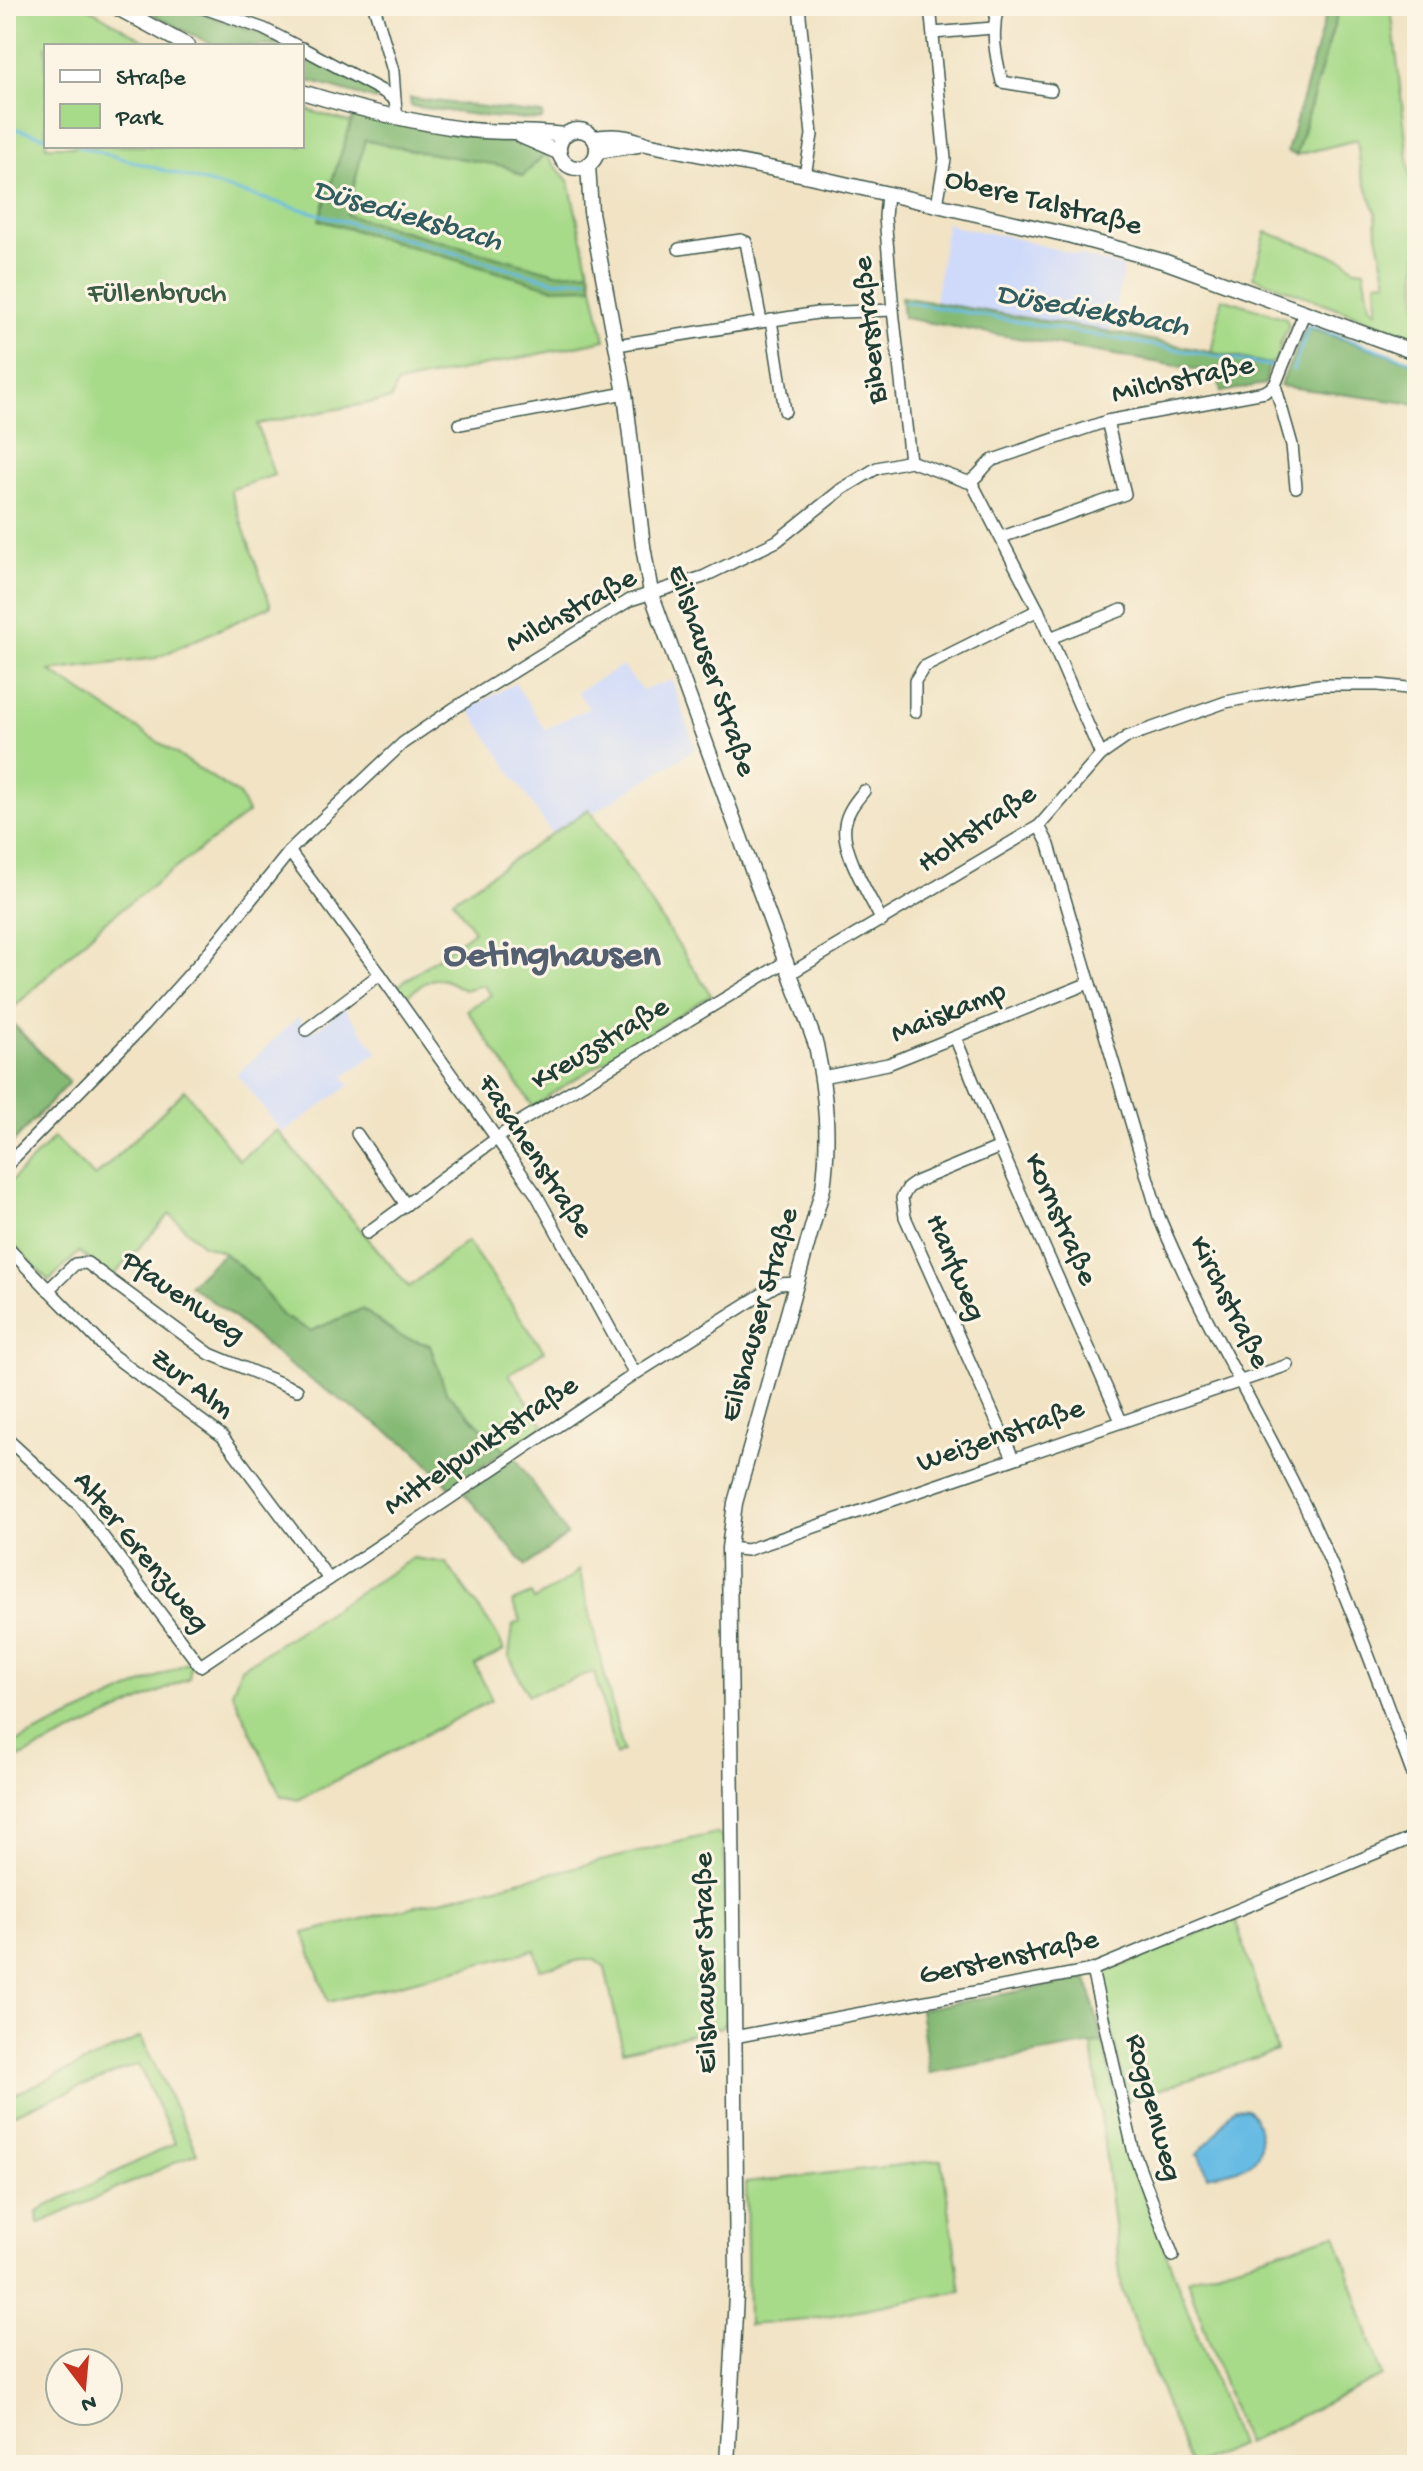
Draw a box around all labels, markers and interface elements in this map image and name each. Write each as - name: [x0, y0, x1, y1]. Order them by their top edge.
- legend: [44, 44, 304, 148]
- text: Straße: [116, 65, 186, 94]
- text: Park: [115, 105, 164, 134]
- street label: Obere Talstraße: [941, 163, 1146, 245]
- water label: Düsedieksbach: [308, 172, 507, 262]
- street label: Biberstraße: [847, 254, 897, 406]
- water label: Düsedieksbach: [993, 276, 1192, 348]
- park label: Füllenbruch: [86, 278, 227, 313]
- street label: Milchstraße: [1109, 349, 1258, 413]
- street label: Milchstraße: [500, 561, 644, 662]
- street label: Eilshauser Straße: [657, 561, 763, 782]
- street label: Holtstraße: [912, 777, 1045, 882]
- district label: Oetinghausen: [444, 935, 661, 979]
- street label: Maiskamp: [886, 975, 1012, 1053]
- street label: Kreuzstraße: [526, 990, 677, 1100]
- street label: Fasanenstraße: [468, 1068, 600, 1246]
- street label: Kornstraße: [1014, 1148, 1104, 1292]
- street label: Eilshauser Straße: [714, 1203, 808, 1426]
- street label: Hanfweg: [916, 1209, 992, 1327]
- street label: Kirchstraße: [1180, 1231, 1277, 1376]
- street label: Pfauenweg: [113, 1244, 251, 1353]
- street label: Zur Alm: [142, 1342, 240, 1428]
- street label: Mittelpunktstraße: [378, 1369, 586, 1525]
- street label: Weizenstraße: [913, 1392, 1090, 1482]
- street label: Alter Grenzweg: [64, 1465, 216, 1641]
- street label: Eilshauser Straße: [688, 1852, 726, 2074]
- street label: Gerstenstraße: [916, 1923, 1102, 1995]
- street label: Roggenweg: [1116, 2031, 1188, 2185]
- north arrow: [44, 2347, 124, 2427]
- text: N: [78, 2388, 99, 2417]

